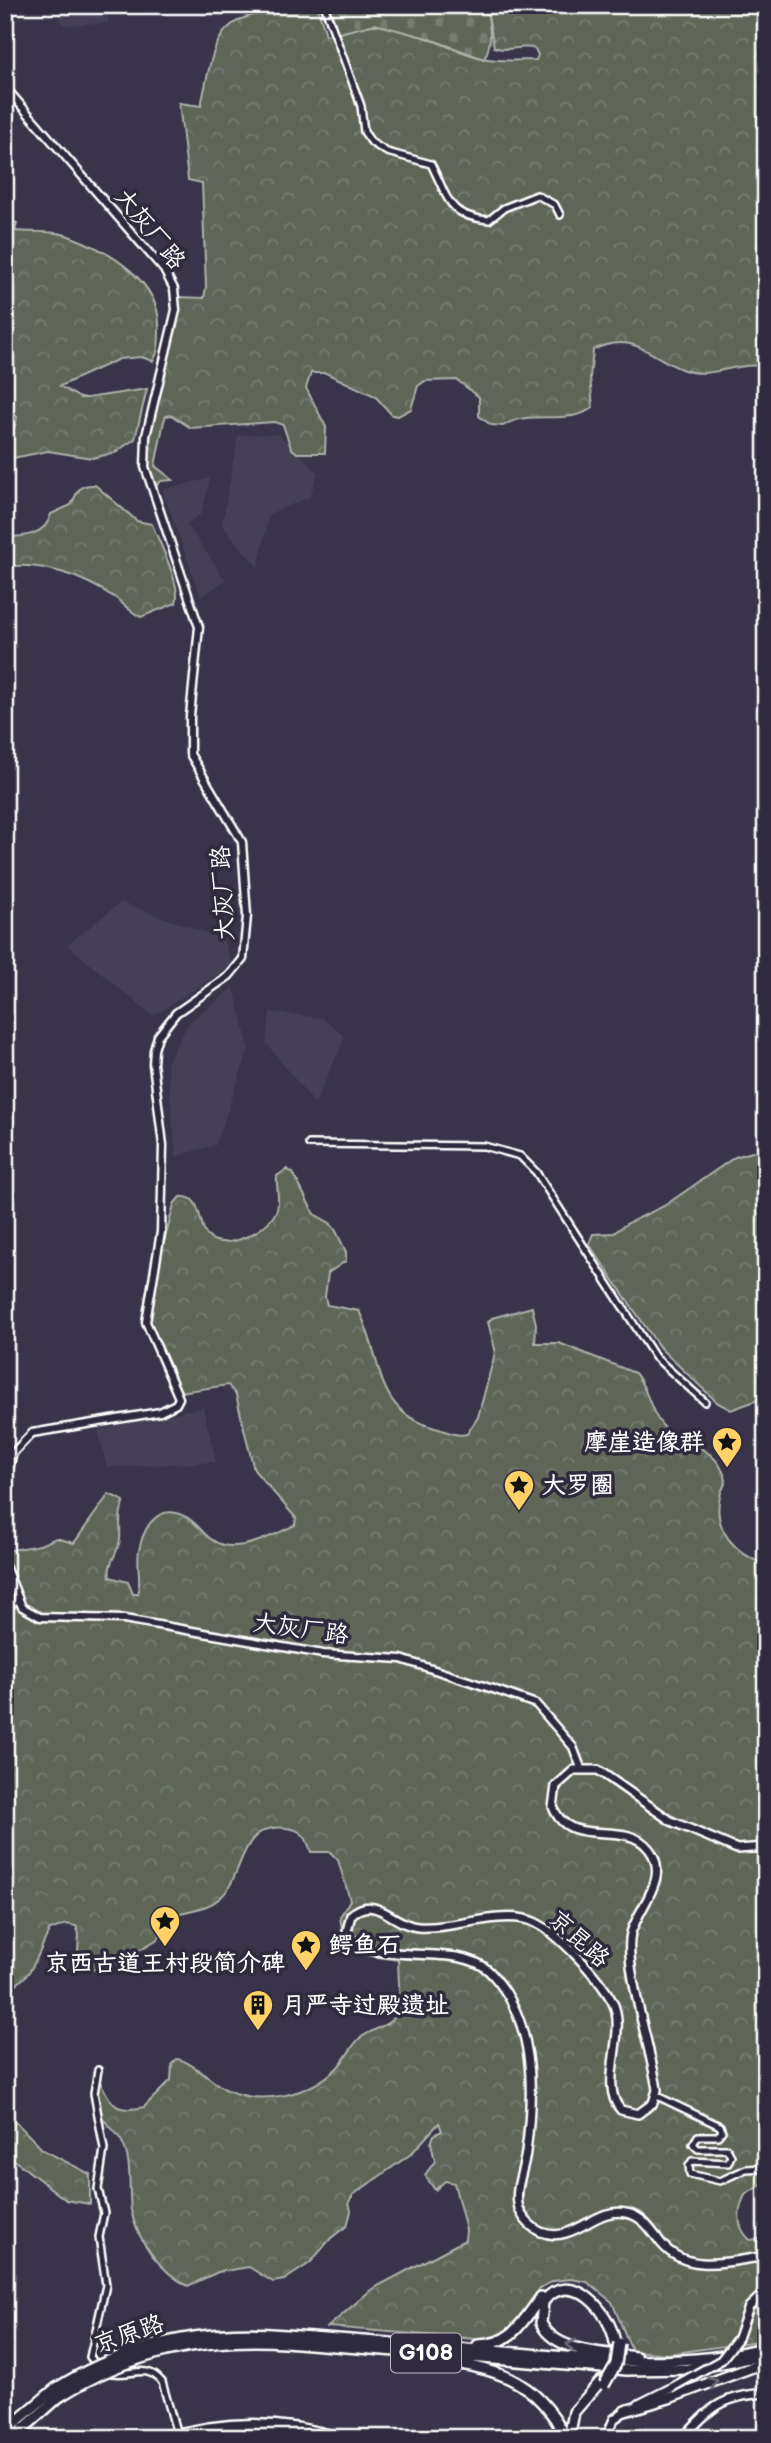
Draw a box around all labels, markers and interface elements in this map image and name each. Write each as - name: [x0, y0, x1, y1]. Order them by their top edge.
- street label: 大灰厂路: [109, 183, 191, 275]
- street label: 大灰厂路: [206, 844, 240, 942]
- place icon: 摩崖造像群: [710, 1425, 744, 1469]
- place label: 摩崖造像群: [584, 1428, 704, 1457]
- place icon: 大罗圈: [502, 1468, 536, 1512]
- place label: 大罗圈: [542, 1471, 614, 1500]
- street label: 大灰厂路: [251, 1608, 351, 1650]
- place icon: 京西古道王村段简介碑: [148, 1904, 182, 1948]
- street label: 京昆路: [543, 1904, 615, 1974]
- place icon: 鳄鱼石: [289, 1928, 323, 1972]
- place label: 鳄鱼石: [329, 1931, 401, 1960]
- place label: 京西古道王村段简介碑: [45, 1949, 285, 1978]
- building icon: 月严寺过殿遗址: [241, 1988, 275, 2032]
- place label: 月严寺过殿遗址: [281, 1991, 449, 2020]
- street label: 京原路: [90, 2309, 168, 2359]
- road number: G108: [391, 2334, 461, 2372]
- one-way arrow: [565, 2338, 577, 2353]
- one-way arrow: [706, 2376, 718, 2390]

